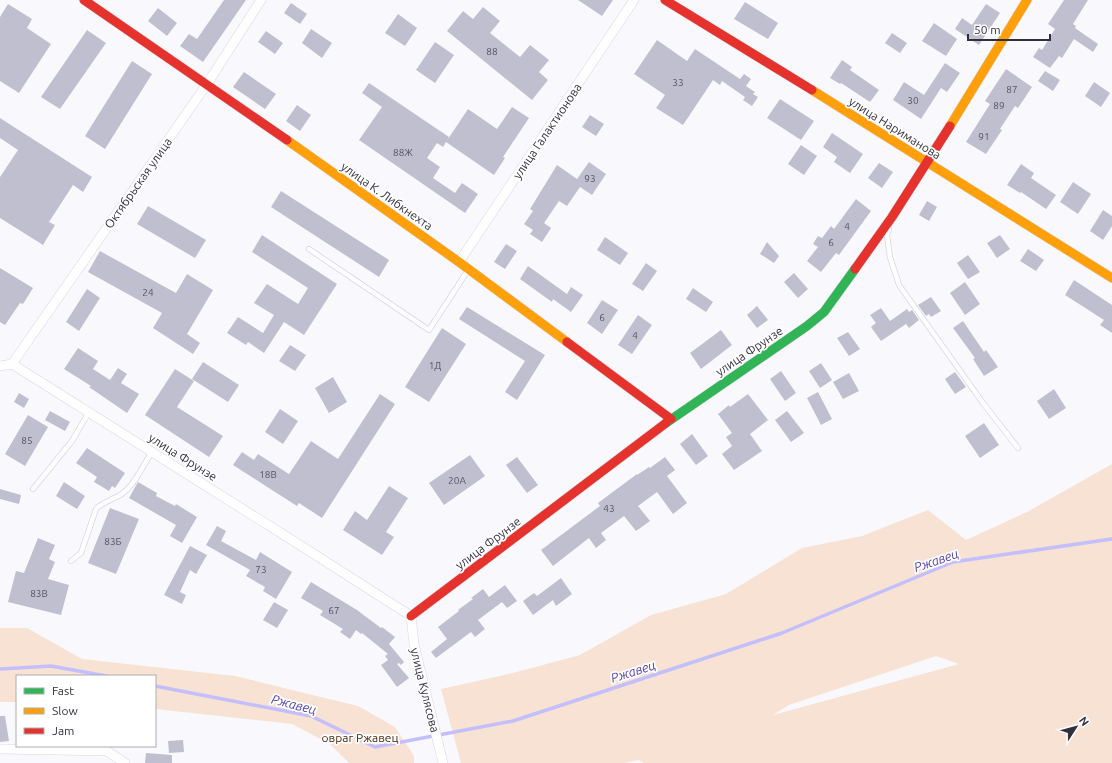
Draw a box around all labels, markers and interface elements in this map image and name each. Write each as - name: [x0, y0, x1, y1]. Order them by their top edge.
- scale bar: [968, 16, 1050, 42]
- text: 50 m: [974, 23, 1001, 36]
- house number: 88: [486, 46, 498, 57]
- house number: 33: [672, 77, 684, 88]
- street label: улица Галактионова: [510, 81, 584, 181]
- house number: 87: [1006, 84, 1018, 95]
- street label: улица Нариманова: [847, 94, 943, 162]
- house number: 30: [907, 95, 919, 106]
- house number: 89: [993, 100, 1005, 111]
- house number: 91: [978, 131, 990, 142]
- street label: Октябрьская улица: [102, 135, 174, 231]
- house number: 88Ж: [393, 147, 413, 158]
- street label: улица К. Либкнехта: [339, 160, 435, 232]
- house number: 93: [584, 173, 596, 184]
- house number: 4: [844, 221, 850, 232]
- house number: 6: [828, 237, 834, 248]
- house number: 24: [142, 287, 154, 298]
- house number: 6: [599, 312, 605, 323]
- street label: улица Фрунзе: [713, 324, 785, 378]
- house number: 4: [632, 330, 638, 341]
- house number: 1Д: [429, 360, 441, 371]
- street label: улица Фрунзе: [146, 431, 220, 483]
- house number: 85: [21, 435, 33, 446]
- house number: 18В: [259, 469, 277, 480]
- house number: 20А: [448, 475, 466, 486]
- house number: 43: [603, 503, 615, 514]
- street label: улица Фрунзе: [453, 514, 523, 572]
- house number: 83Б: [104, 536, 122, 547]
- water label: Ржавец: [912, 546, 960, 574]
- house number: 73: [255, 564, 267, 575]
- house number: 83В: [30, 588, 48, 599]
- house number: 67: [328, 605, 340, 616]
- street label: улица Кулясова: [408, 646, 442, 734]
- water label: Ржавец: [609, 657, 657, 685]
- legend: [16, 675, 156, 747]
- text: Fast: [52, 684, 74, 697]
- water label: Ржавец: [270, 692, 318, 716]
- text: Slow: [52, 704, 78, 717]
- north arrow: [1056, 707, 1096, 747]
- text: N: [1077, 714, 1091, 728]
- text: Jam: [52, 724, 74, 737]
- park label: овраг Ржавец: [322, 731, 398, 744]

